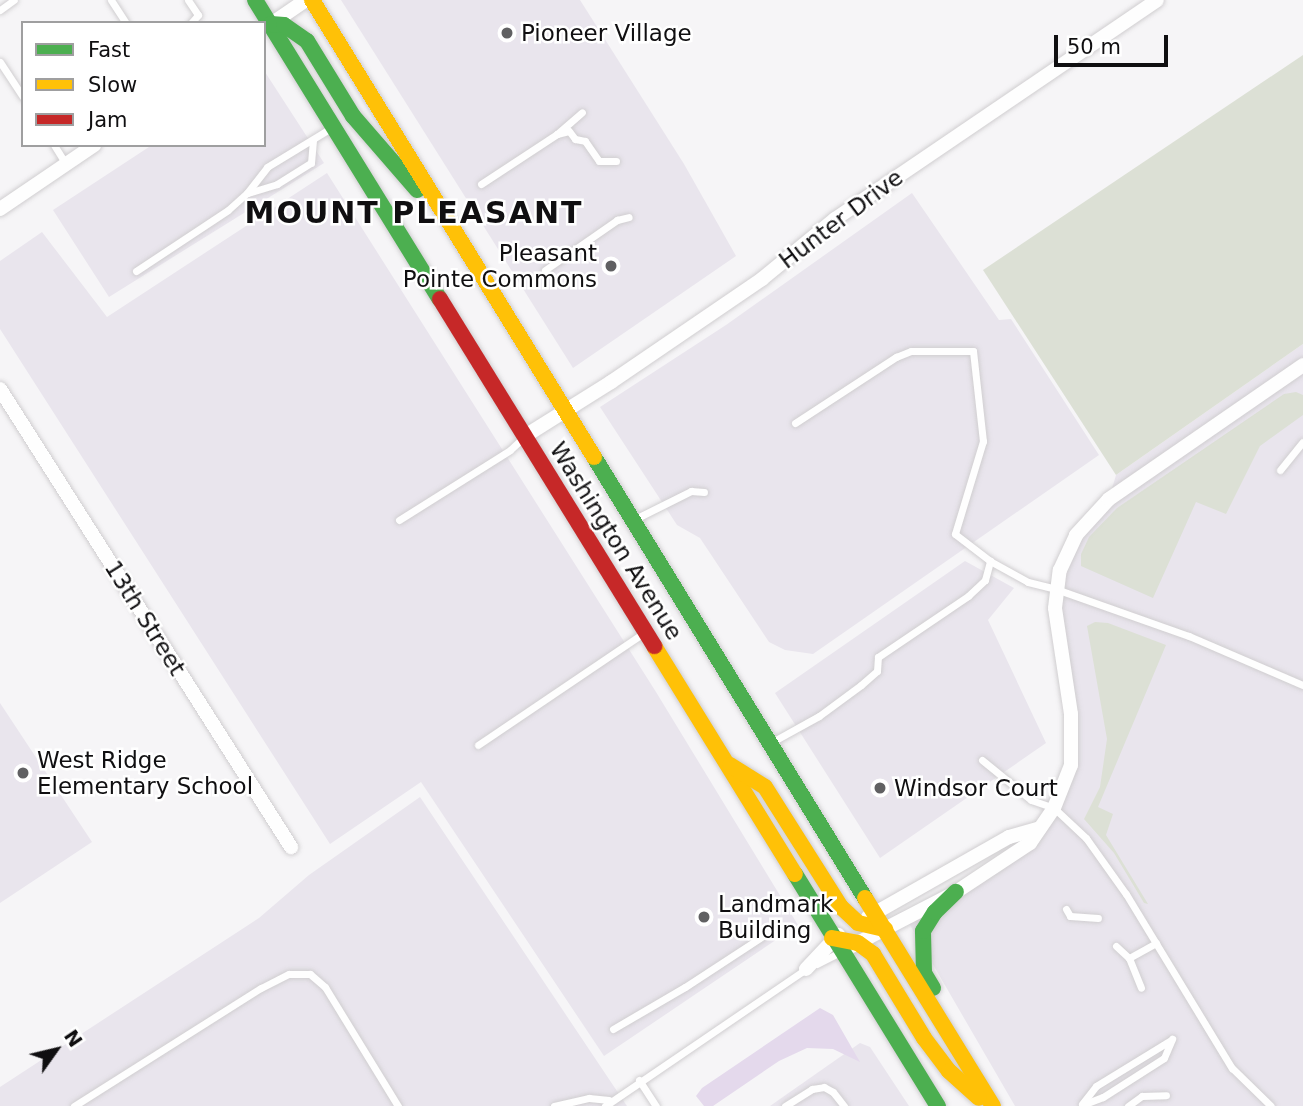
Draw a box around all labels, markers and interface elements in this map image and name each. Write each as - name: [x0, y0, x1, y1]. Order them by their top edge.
- place label: Pioneer Village: [521, 19, 692, 47]
- legend: [21, 21, 266, 147]
- scale bar: [1058, 21, 1172, 65]
- marker: Pioneer Village: [499, 25, 515, 41]
- text: 50 m: [1067, 35, 1121, 59]
- text: Fast: [88, 38, 130, 62]
- text: Slow: [88, 73, 137, 97]
- text: Jam: [88, 108, 128, 132]
- street label: Hunter Drive: [774, 164, 908, 274]
- district label: MOUNT PLEASANT: [246, 195, 582, 231]
- place label: Pleasant Pointe Commons: [403, 239, 597, 293]
- marker: Pleasant Pointe Commons: [603, 258, 619, 274]
- street label: Washington Avenue: [544, 437, 688, 645]
- street label: 13th Street: [99, 556, 191, 680]
- place label: West Ridge Elementary School: [37, 746, 253, 800]
- marker: West Ridge Elementary School: [15, 765, 31, 781]
- place label: Windsor Court: [894, 774, 1058, 802]
- marker: Windsor Court: [872, 780, 888, 796]
- place label: Landmark Building: [718, 890, 833, 944]
- marker: Landmark Building: [696, 909, 712, 925]
- north arrow: [21, 1015, 91, 1085]
- text: N: [60, 1026, 87, 1051]

